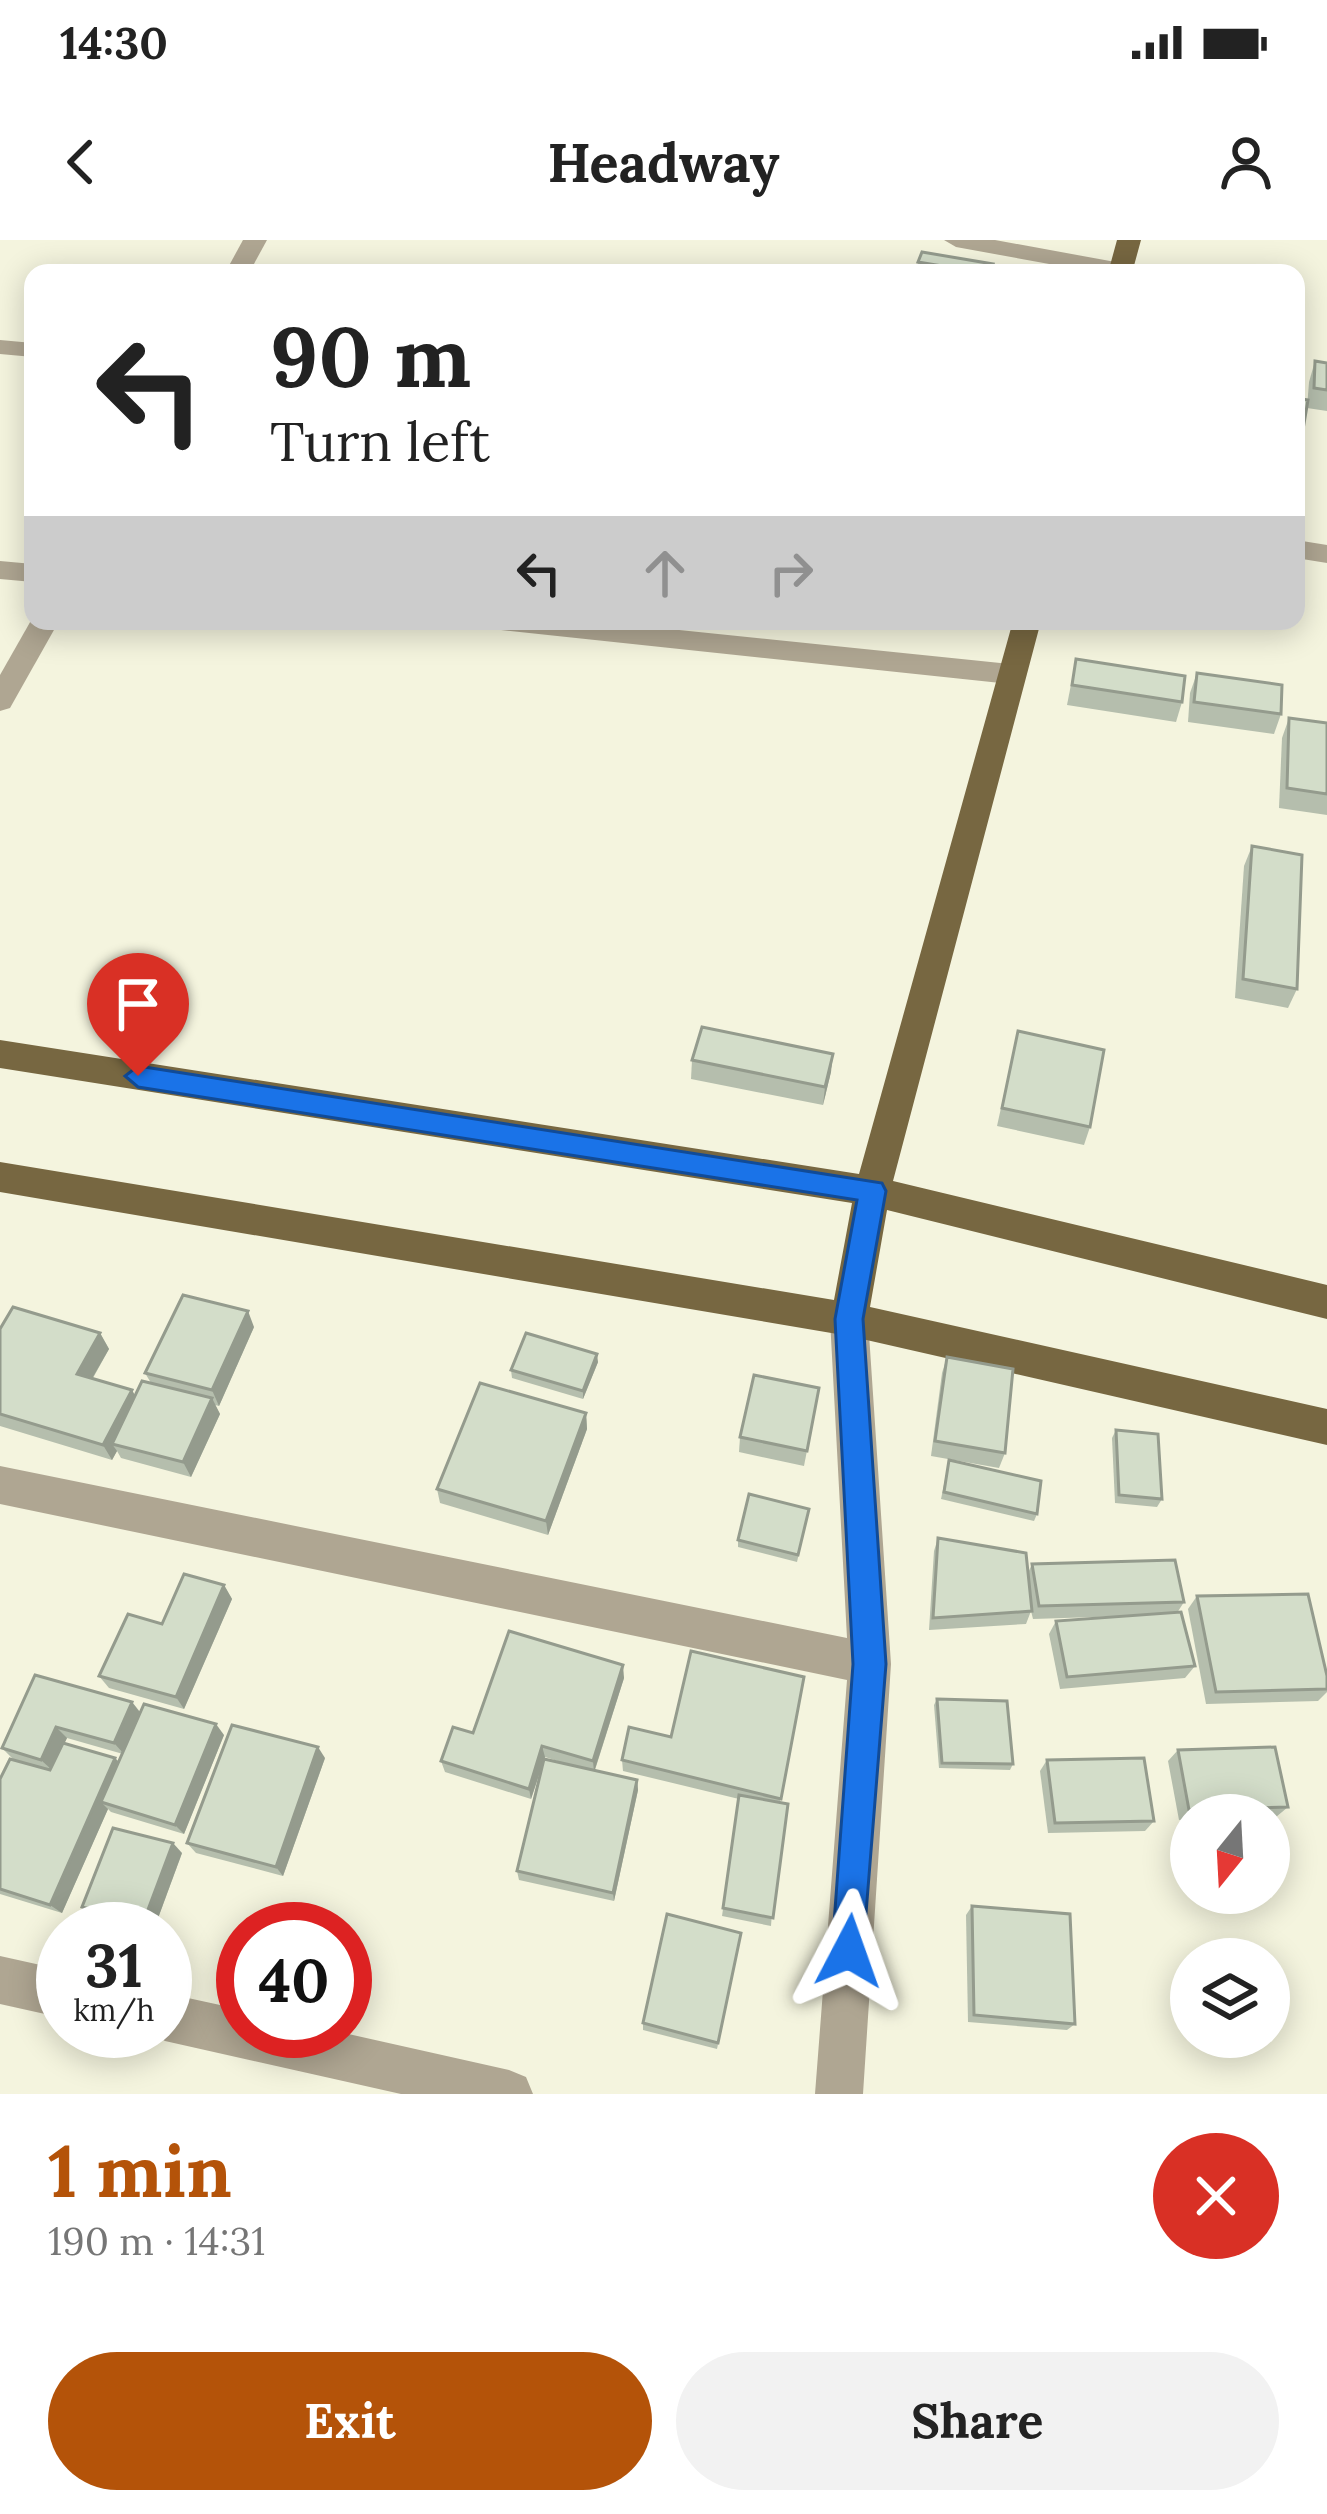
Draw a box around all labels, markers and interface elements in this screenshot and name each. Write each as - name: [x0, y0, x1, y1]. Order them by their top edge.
- text: 14:30: [60, 14, 168, 71]
- text: Headway: [547, 128, 780, 197]
- icon: back: [48, 129, 114, 195]
- icon: person: [1213, 129, 1279, 195]
- text: 90 m: [270, 302, 471, 410]
- icon: left: [72, 312, 228, 468]
- text: Turn left: [270, 407, 490, 476]
- icon: left: [506, 540, 572, 606]
- icon: ahead: [632, 540, 698, 606]
- icon: right: [758, 540, 824, 606]
- pin: [87, 953, 189, 1076]
- icon: arrive: [105, 971, 171, 1037]
- north arrow: [1170, 1794, 1290, 1914]
- map controls: [1170, 1794, 1290, 2058]
- position arrow: [786, 1888, 912, 2014]
- speed limit sign: 40: [216, 1902, 372, 2058]
- text: 31: [85, 1927, 143, 2003]
- button: layers: [1170, 1938, 1290, 2058]
- text: km/h: [73, 1991, 155, 2029]
- text: 1 min: [48, 2125, 232, 2217]
- button: close: [1153, 2133, 1279, 2259]
- text: 190 m · 14:31: [48, 2216, 265, 2266]
- button: Exit: [48, 2352, 652, 2490]
- button: Share: [676, 2352, 1279, 2490]

